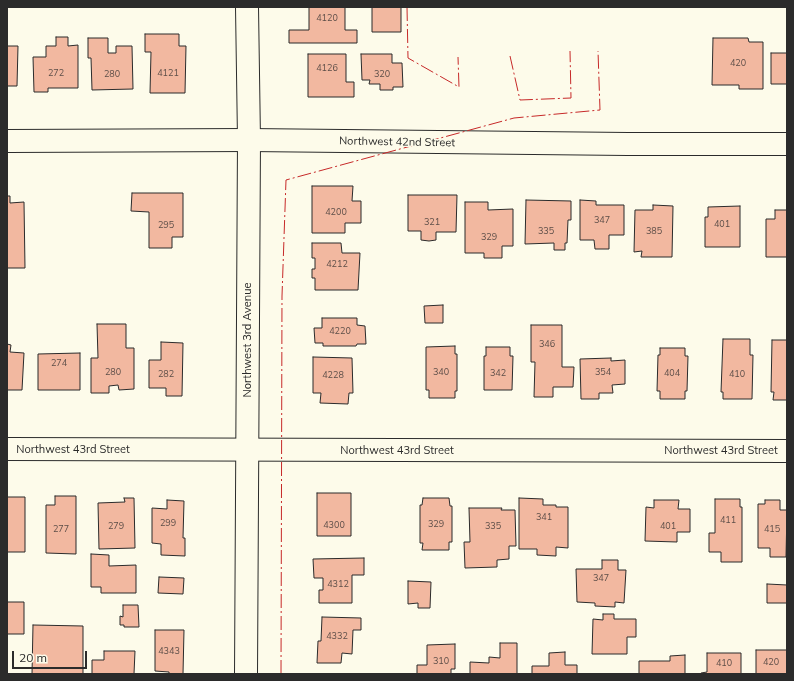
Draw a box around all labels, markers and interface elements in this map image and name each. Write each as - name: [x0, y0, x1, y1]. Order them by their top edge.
- house number: 4120: [316, 13, 338, 23]
- house number: 420: [730, 58, 746, 68]
- house number: 4126: [316, 63, 338, 73]
- house number: 272: [48, 68, 64, 78]
- house number: 4121: [157, 68, 179, 78]
- house number: 280: [104, 69, 120, 79]
- house number: 320: [374, 69, 390, 79]
- street label: Northwest 42nd Street: [339, 134, 455, 150]
- house number: 4200: [325, 207, 347, 217]
- house number: 347: [594, 215, 610, 225]
- house number: 321: [424, 217, 440, 227]
- house number: 401: [714, 219, 730, 229]
- house number: 295: [158, 220, 174, 230]
- house number: 335: [538, 226, 554, 236]
- house number: 385: [646, 226, 662, 236]
- house number: 329: [481, 232, 497, 242]
- house number: 4212: [326, 259, 348, 269]
- street label: Northwest 3rd Avenue: [241, 283, 255, 397]
- house number: 4220: [329, 326, 351, 336]
- house number: 346: [539, 339, 555, 349]
- house number: 274: [51, 358, 67, 368]
- house number: 280: [105, 367, 121, 377]
- house number: 340: [433, 367, 449, 377]
- house number: 354: [595, 367, 611, 377]
- house number: 342: [490, 368, 506, 378]
- house number: 404: [664, 368, 680, 378]
- house number: 282: [158, 369, 174, 379]
- house number: 410: [729, 369, 745, 379]
- house number: 4228: [322, 370, 344, 380]
- street label: Northwest 43rd Street: [16, 443, 130, 457]
- street label: Northwest 43rd Street: [340, 444, 454, 458]
- street label: Northwest 43rd Street: [664, 444, 778, 458]
- house number: 341: [536, 512, 552, 522]
- house number: 411: [720, 515, 736, 525]
- house number: 299: [160, 518, 176, 528]
- house number: 329: [428, 519, 444, 529]
- house number: 4300: [323, 520, 345, 530]
- house number: 279: [108, 521, 124, 531]
- house number: 335: [485, 521, 501, 531]
- house number: 401: [660, 521, 676, 531]
- house number: 277: [53, 524, 69, 534]
- house number: 415: [764, 524, 780, 534]
- house number: 347: [593, 573, 609, 583]
- house number: 4312: [327, 579, 349, 589]
- house number: 4332: [326, 631, 348, 641]
- scale bar: [14, 643, 89, 669]
- house number: 4343: [158, 646, 180, 656]
- text: 20 m: [19, 650, 47, 665]
- house number: 310: [433, 656, 449, 666]
- house number: 420: [763, 657, 779, 667]
- house number: 410: [716, 658, 732, 668]

